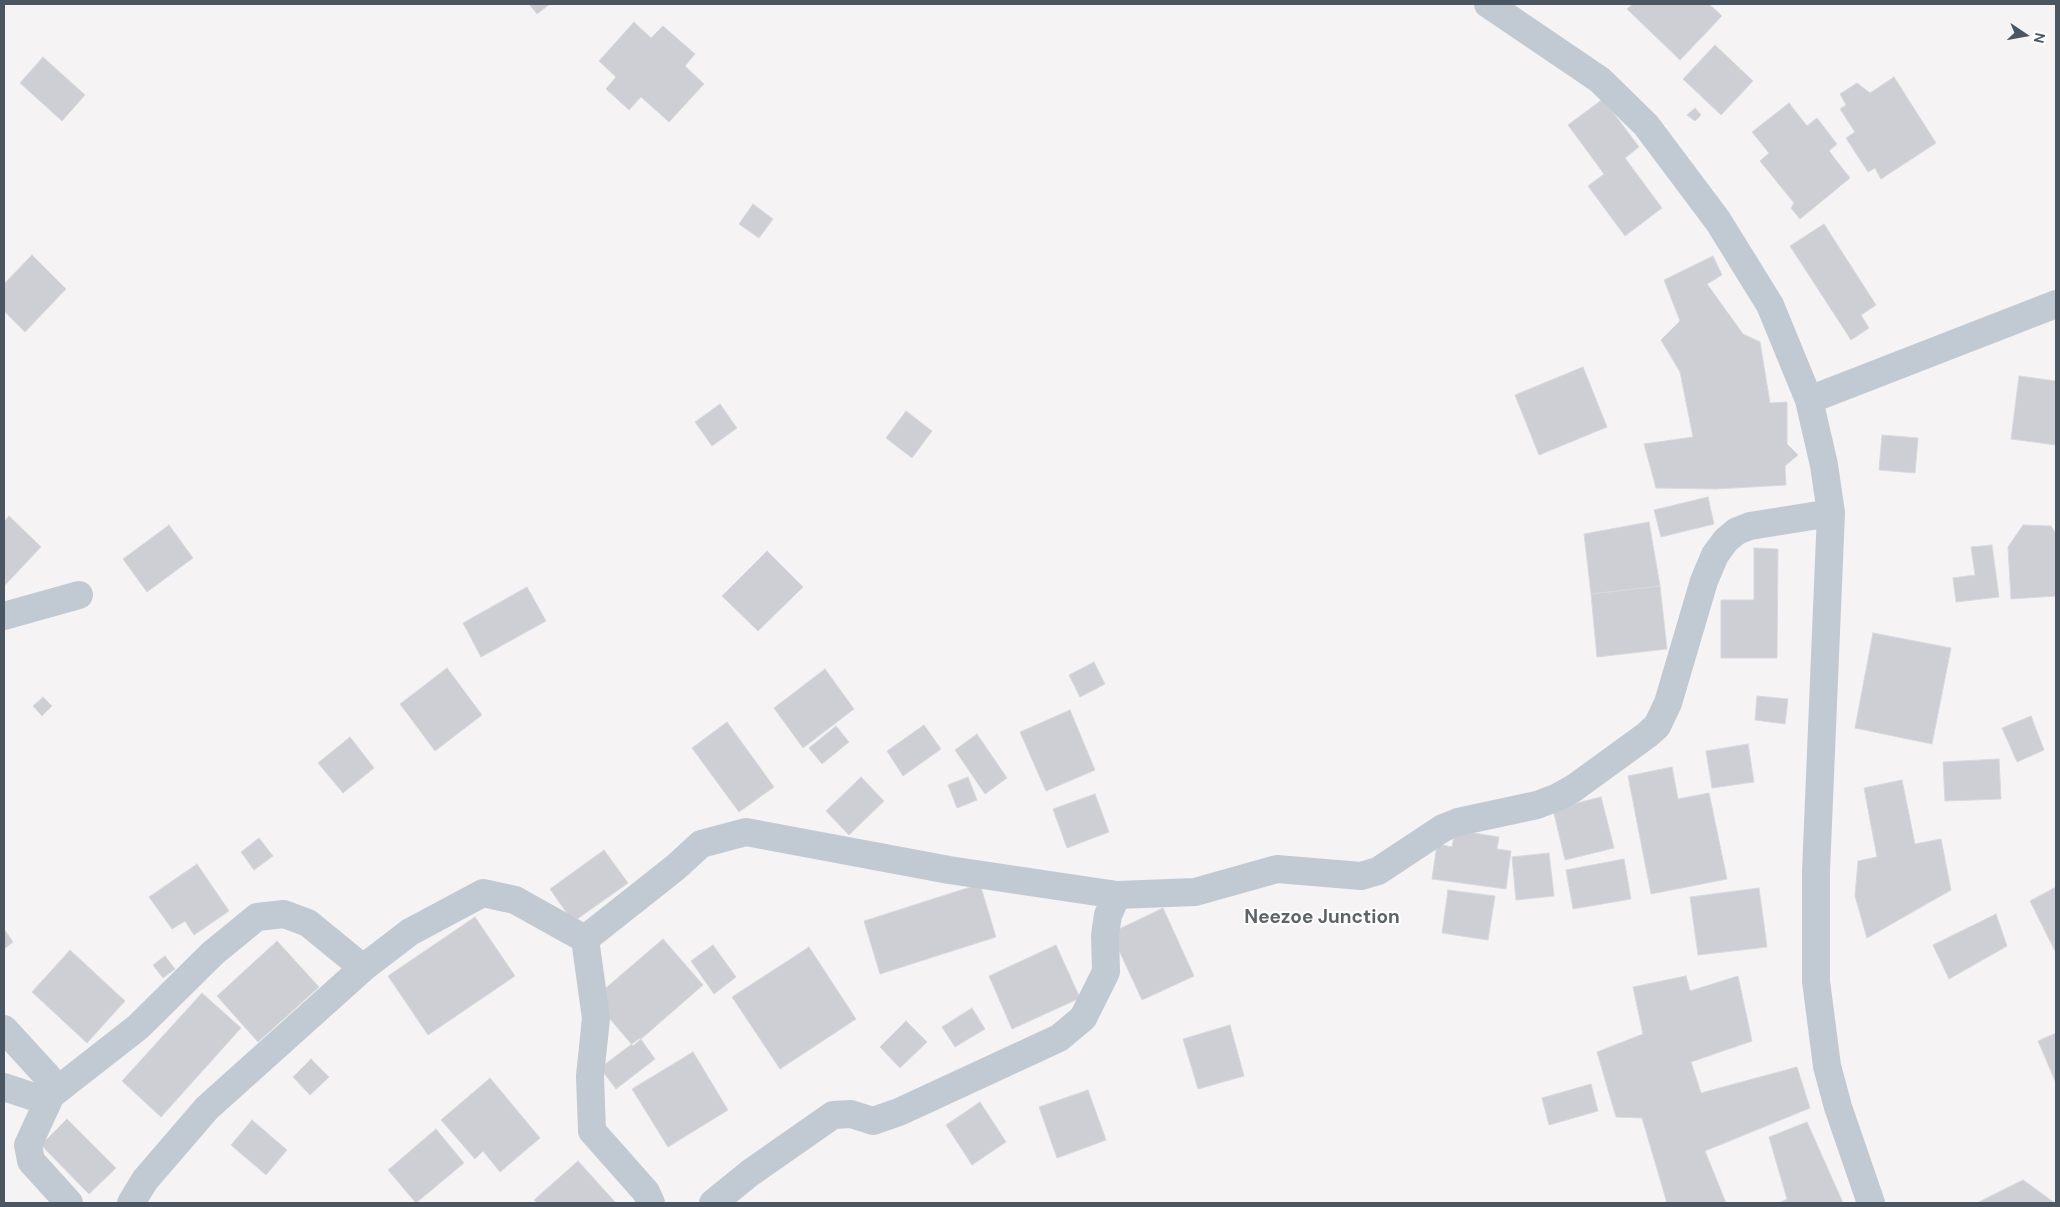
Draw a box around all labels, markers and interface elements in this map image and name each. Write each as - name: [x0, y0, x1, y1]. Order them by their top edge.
- north arrow: [2000, 10, 2050, 60]
- text: N: [2030, 31, 2050, 45]
- district label: Neezoe Junction: [1244, 907, 1400, 929]

